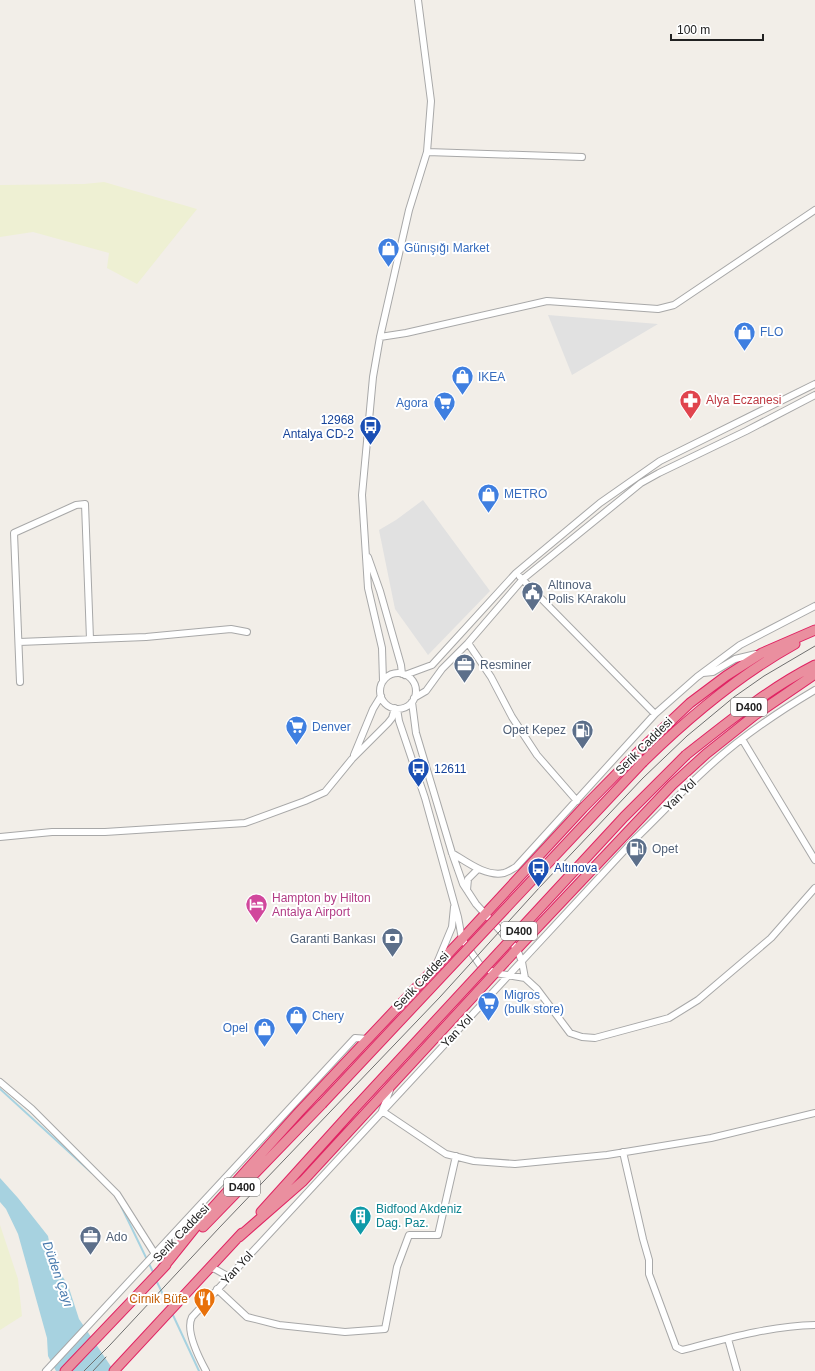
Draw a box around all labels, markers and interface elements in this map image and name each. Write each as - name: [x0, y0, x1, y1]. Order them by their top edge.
- scale bar: [671, 16, 763, 42]
- text: 100 m: [677, 23, 710, 37]
- shop icon: Günışığı Market: [375, 235, 401, 268]
- place label: Günışığı Market: [404, 241, 490, 255]
- shop icon: FLO: [732, 319, 758, 352]
- place label: FLO: [760, 325, 783, 339]
- shop icon: IKEA: [449, 364, 475, 397]
- place label: IKEA: [478, 370, 505, 384]
- pharmacy icon: Alya Eczanesi: [678, 387, 704, 420]
- supermarket icon: Agora: [431, 390, 457, 423]
- place label: Alya Eczanesi: [706, 393, 781, 407]
- place label: Agora: [396, 396, 428, 410]
- place label: 12968 Antalya CD-2: [283, 413, 354, 441]
- bus stop icon: 12968 Antalya CD-2: [357, 414, 383, 447]
- shop icon: METRO: [475, 481, 501, 514]
- place label: METRO: [504, 487, 547, 501]
- place label: Altınova Polis KArakolu: [548, 578, 626, 606]
- public building icon: Altınova Polis KArakolu: [519, 579, 545, 612]
- office icon: Resminer: [452, 652, 478, 685]
- place label: Resminer: [480, 658, 531, 672]
- road number: D400: [731, 698, 767, 716]
- supermarket icon: Denver: [283, 714, 309, 747]
- street label: Serik Caddesi: [613, 715, 675, 777]
- fuel station icon: Opet Kepez: [569, 717, 595, 750]
- place label: Denver: [312, 720, 351, 734]
- place label: Opet Kepez: [503, 723, 566, 737]
- bus stop icon: 12611: [405, 756, 431, 789]
- place label: 12611: [434, 762, 467, 776]
- street label: Yan Yol: [661, 776, 699, 814]
- fuel station icon: Opet: [624, 836, 650, 869]
- place label: Opet: [652, 842, 679, 856]
- bus stop icon: Altınova: [526, 855, 552, 888]
- place label: Altınova: [554, 861, 598, 875]
- place label: Hampton by Hilton Antalya Airport: [272, 891, 371, 919]
- hotel icon: Hampton by Hilton Antalya Airport: [243, 892, 269, 925]
- road number: D400: [501, 922, 537, 940]
- bank icon: Garanti Bankası: [379, 926, 405, 959]
- place label: Garanti Bankası: [290, 932, 376, 946]
- street label: Serik Caddesi: [390, 949, 452, 1013]
- place label: Migros (bulk store): [504, 988, 564, 1016]
- supermarket icon: Migros (bulk store): [476, 989, 502, 1022]
- shop icon: Chery: [283, 1003, 309, 1036]
- place label: Chery: [312, 1009, 344, 1023]
- street label: Yan Yol: [438, 1012, 476, 1050]
- shop icon: Opel: [251, 1015, 277, 1048]
- place label: Opel: [223, 1021, 248, 1035]
- road number: D400: [224, 1178, 260, 1196]
- street label: Serik Caddesi: [150, 1201, 212, 1265]
- place label: Bidfood Akdeniz Dag. Paz.: [376, 1202, 462, 1230]
- building icon: Bidfood Akdeniz Dag. Paz.: [347, 1203, 373, 1236]
- office icon: Ado: [78, 1224, 104, 1257]
- place label: Ado: [106, 1230, 128, 1244]
- water label: Düden Çayı: [40, 1239, 76, 1309]
- street label: Yan Yol: [218, 1249, 256, 1287]
- restaurant icon: Cirnik Büfe: [191, 1286, 217, 1319]
- place label: Cirnik Büfe: [129, 1292, 188, 1306]

